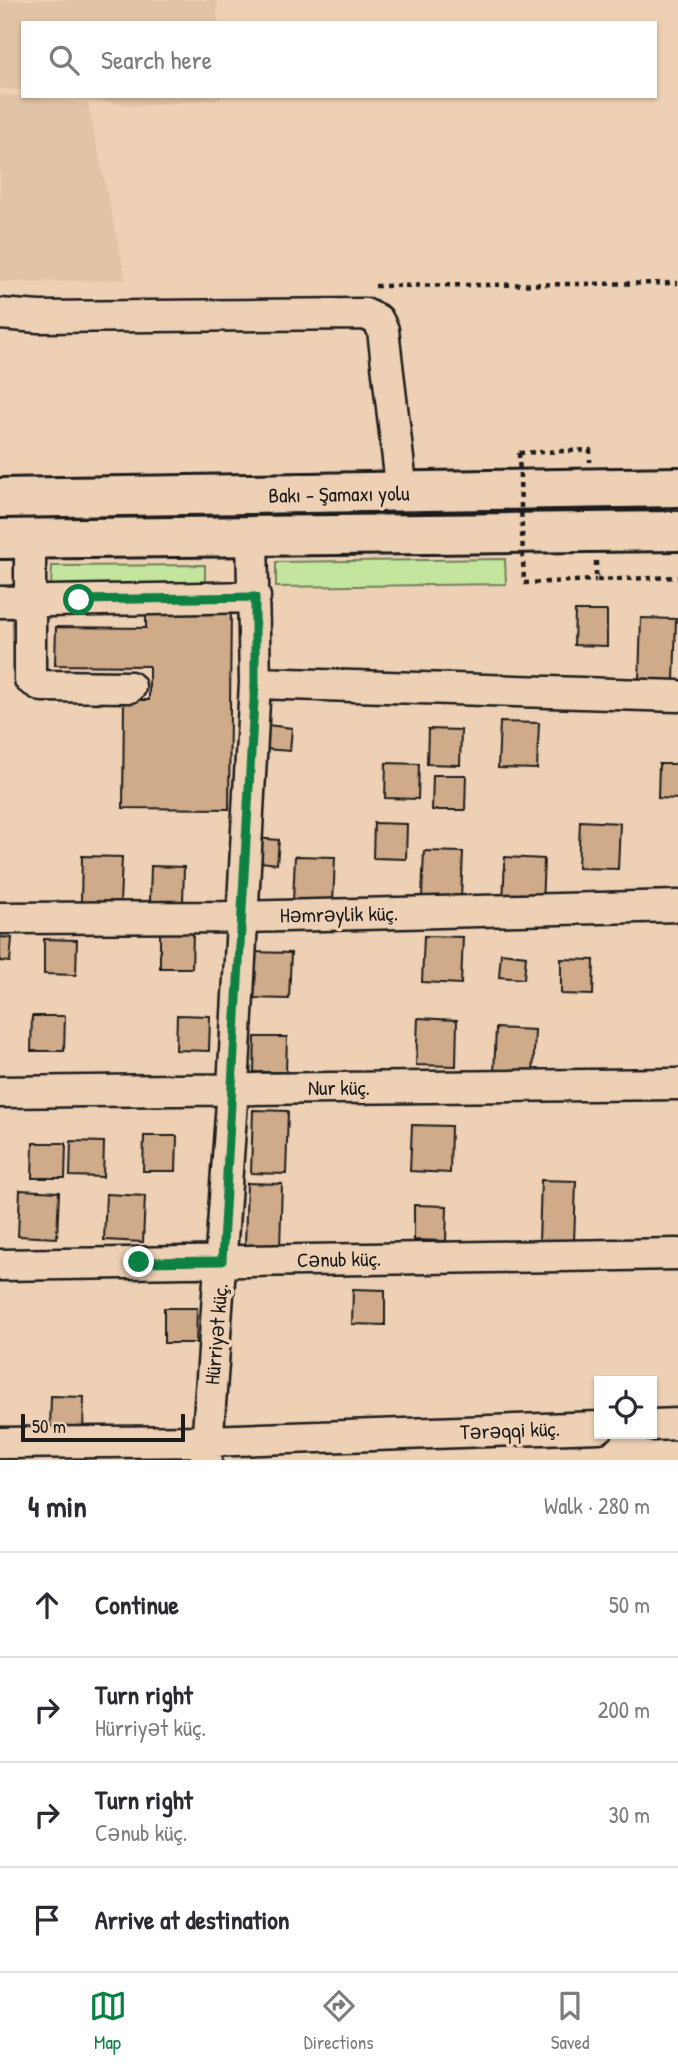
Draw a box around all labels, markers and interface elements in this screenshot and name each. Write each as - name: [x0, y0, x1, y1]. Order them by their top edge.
- search box: [21, 21, 657, 98]
- icon: search: [45, 41, 83, 79]
- text: Search here: [101, 42, 212, 77]
- street label: Bakı - Şamaxı yolu: [268, 478, 410, 510]
- route start: [63, 584, 94, 615]
- street label: Həmrəylik küç.: [280, 898, 398, 930]
- street label: Nur küç.: [308, 1073, 370, 1102]
- street label: Cənub küç.: [297, 1244, 381, 1274]
- route end: [123, 1246, 154, 1277]
- street label: Hürriyət küç.: [197, 1282, 235, 1386]
- map controls: [594, 1376, 657, 1439]
- button: locate: [594, 1376, 657, 1439]
- scale bar: [21, 1411, 186, 1443]
- text: 50 m: [32, 1413, 66, 1439]
- street label: Tərəqqi küç.: [460, 1414, 560, 1446]
- text: 4 min: [28, 1486, 87, 1526]
- text: Walk · 280 m: [544, 1490, 650, 1521]
- icon: ahead: [28, 1586, 66, 1624]
- text: Continue: [95, 1587, 179, 1622]
- text: 50 m: [609, 1589, 650, 1620]
- text: Turn right: [95, 1677, 193, 1712]
- icon: right: [28, 1691, 66, 1729]
- text: 200 m: [598, 1694, 650, 1725]
- text: Hürriyət küç.: [95, 1712, 206, 1743]
- text: Turn right: [95, 1782, 193, 1817]
- icon: right: [28, 1796, 66, 1834]
- text: 30 m: [608, 1799, 650, 1830]
- text: Cənub küç.: [95, 1817, 187, 1848]
- icon: arrive: [28, 1901, 66, 1939]
- text: Arrive at destination: [95, 1902, 290, 1937]
- tab: Map: [89, 1987, 127, 2055]
- tab: Directions: [304, 1987, 374, 2055]
- tab: Saved: [551, 1987, 589, 2055]

